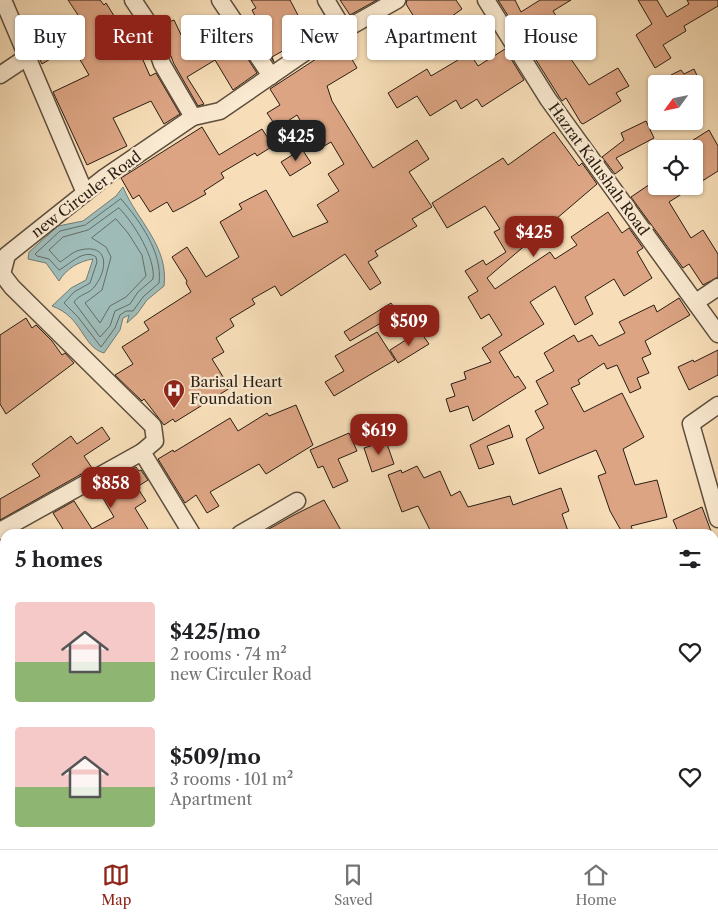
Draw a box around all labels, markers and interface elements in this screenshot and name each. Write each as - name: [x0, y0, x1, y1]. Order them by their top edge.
- chip: Buy: [15, 15, 85, 60]
- chip: Rent: [95, 15, 171, 60]
- chip: Filters: [181, 15, 272, 60]
- chip: New: [282, 15, 357, 60]
- chip: Apartment: [367, 15, 495, 60]
- chip: House: [505, 15, 596, 60]
- north arrow: [648, 75, 702, 130]
- map controls: [648, 75, 703, 195]
- street label: Hazrat Kalushah Road: [544, 99, 654, 239]
- pin: $425: [266, 120, 326, 162]
- text: $425: [278, 126, 314, 146]
- button: locate: [648, 140, 703, 195]
- street label: new Circuler Road: [27, 146, 145, 242]
- pin: $425: [504, 216, 564, 258]
- text: $425: [516, 222, 552, 242]
- pin: $509: [379, 304, 439, 347]
- text: $509: [390, 311, 428, 331]
- place label: Barisal Heart Foundation: [190, 372, 283, 408]
- hospital icon: Barisal Heart Foundation: [162, 378, 186, 409]
- pin: $619: [349, 414, 409, 456]
- text: $619: [361, 420, 397, 440]
- pin: $858: [81, 466, 141, 509]
- text: $858: [92, 473, 130, 493]
- icon: filters: [676, 545, 704, 573]
- text: 5 homes: [15, 547, 103, 572]
- text: $425/mo: [170, 619, 260, 644]
- icon: home: [55, 622, 115, 682]
- icon: heart: [676, 638, 704, 666]
- text: 2 rooms · 74 m²: [170, 644, 287, 664]
- text: new Circuler Road: [170, 664, 312, 684]
- text: $509/mo: [170, 744, 261, 769]
- icon: home: [55, 747, 115, 807]
- icon: heart: [676, 763, 704, 791]
- text: 3 rooms · 101 m²: [170, 769, 293, 789]
- text: Apartment: [170, 789, 252, 809]
- tab: Map: [101, 861, 131, 909]
- tab: Saved: [334, 861, 373, 909]
- tab: Home: [576, 861, 617, 909]

